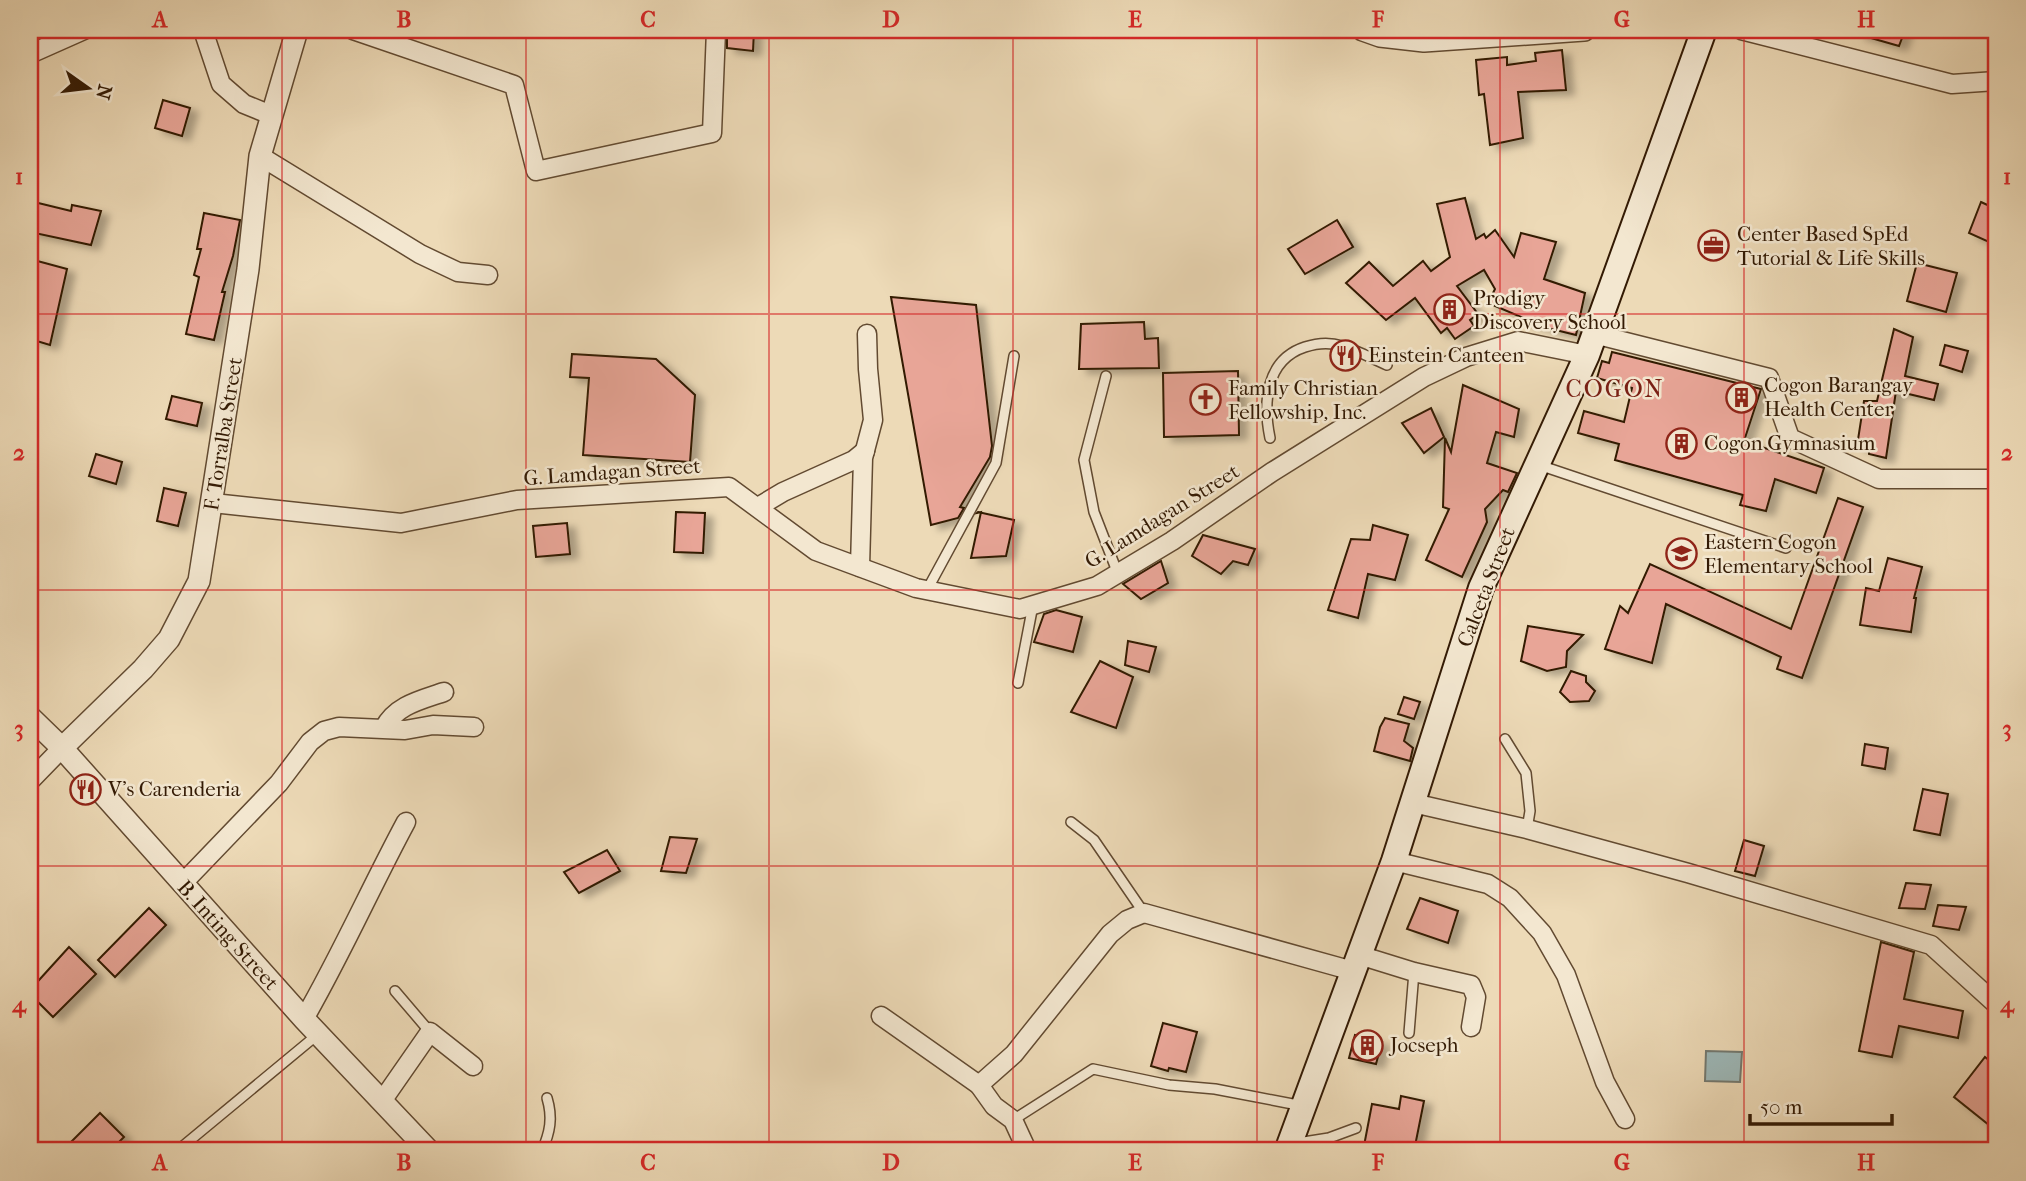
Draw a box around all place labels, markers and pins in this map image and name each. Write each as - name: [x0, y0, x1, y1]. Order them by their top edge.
- place label: Center Based SpEd Tutorial & Life Skills: [1737, 222, 1925, 270]
- office icon: Center Based SpEd Tutorial & Life Skills: [1697, 229, 1731, 263]
- place label: Prodigy Discovery School: [1473, 286, 1626, 334]
- building icon: Prodigy Discovery School: [1433, 293, 1467, 327]
- restaurant icon: Einstein Canteen: [1328, 338, 1362, 372]
- place label: Einstein Canteen: [1368, 343, 1524, 367]
- place label: Cogon Barangay Health Center: [1764, 373, 1914, 421]
- place label: Family Christian Fellowship, Inc.: [1228, 376, 1378, 424]
- building icon: Cogon Barangay Health Center: [1724, 380, 1758, 414]
- church icon: Family Christian Fellowship, Inc.: [1188, 383, 1222, 417]
- building icon: Cogon Gymnasium: [1664, 426, 1698, 460]
- place label: Cogon Gymnasium: [1704, 431, 1876, 455]
- place label: Eastern Cogon Elementary School: [1704, 530, 1873, 578]
- school or university icon: Eastern Cogon Elementary School: [1664, 537, 1698, 571]
- restaurant icon: V's Carenderia: [68, 772, 102, 806]
- place label: V's Carenderia: [107, 777, 241, 801]
- building icon: Jocseph: [1350, 1028, 1384, 1062]
- place label: Jocseph: [1388, 1033, 1459, 1057]

